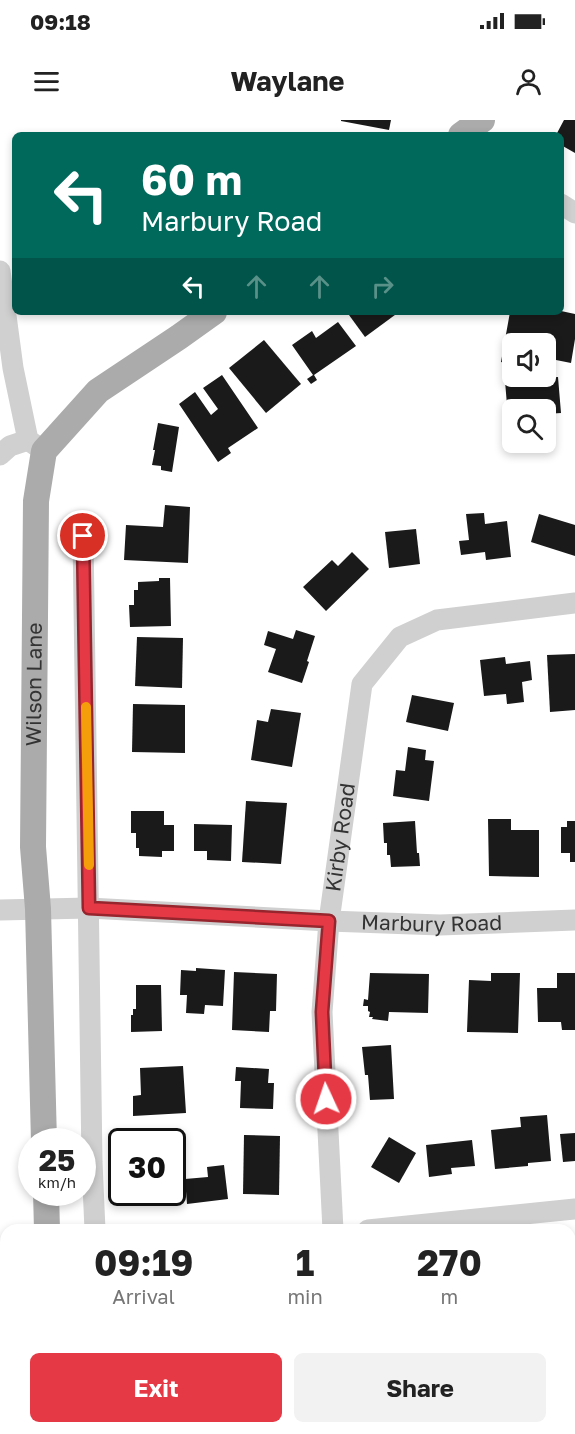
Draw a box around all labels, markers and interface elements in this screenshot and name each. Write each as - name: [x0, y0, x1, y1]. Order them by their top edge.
- text: 09:18: [30, 8, 91, 35]
- icon: menu: [30, 65, 63, 98]
- text: Waylane: [230, 65, 345, 97]
- icon: person: [512, 65, 545, 98]
- text: 60 m: [141, 154, 242, 204]
- icon: left: [42, 156, 120, 234]
- text: Marbury Road: [141, 205, 322, 237]
- icon: left: [177, 270, 210, 303]
- icon: ahead: [240, 270, 273, 303]
- icon: ahead: [303, 270, 336, 303]
- icon: right: [366, 270, 399, 303]
- map controls: [502, 333, 556, 453]
- button: sound: [502, 333, 556, 387]
- button: search: [502, 399, 556, 453]
- pin: [57, 510, 108, 561]
- icon: arrive: [66, 519, 99, 552]
- street label: Wilson Lane: [20, 622, 47, 746]
- street label: Kirby Road: [319, 781, 360, 893]
- street label: Marbury Road: [361, 908, 503, 937]
- position arrow: [294, 1067, 358, 1131]
- speed limit sign: 30: [108, 1128, 186, 1206]
- text: 25: [39, 1142, 75, 1178]
- text: km/h: [38, 1173, 76, 1191]
- text: 09:19: [94, 1241, 193, 1284]
- text: 1: [296, 1241, 314, 1284]
- text: 270: [417, 1241, 482, 1284]
- text: Arrival: [112, 1284, 175, 1308]
- text: min: [287, 1284, 323, 1308]
- text: m: [441, 1284, 458, 1308]
- button: Exit: [30, 1353, 282, 1422]
- button: Share: [294, 1353, 546, 1422]

